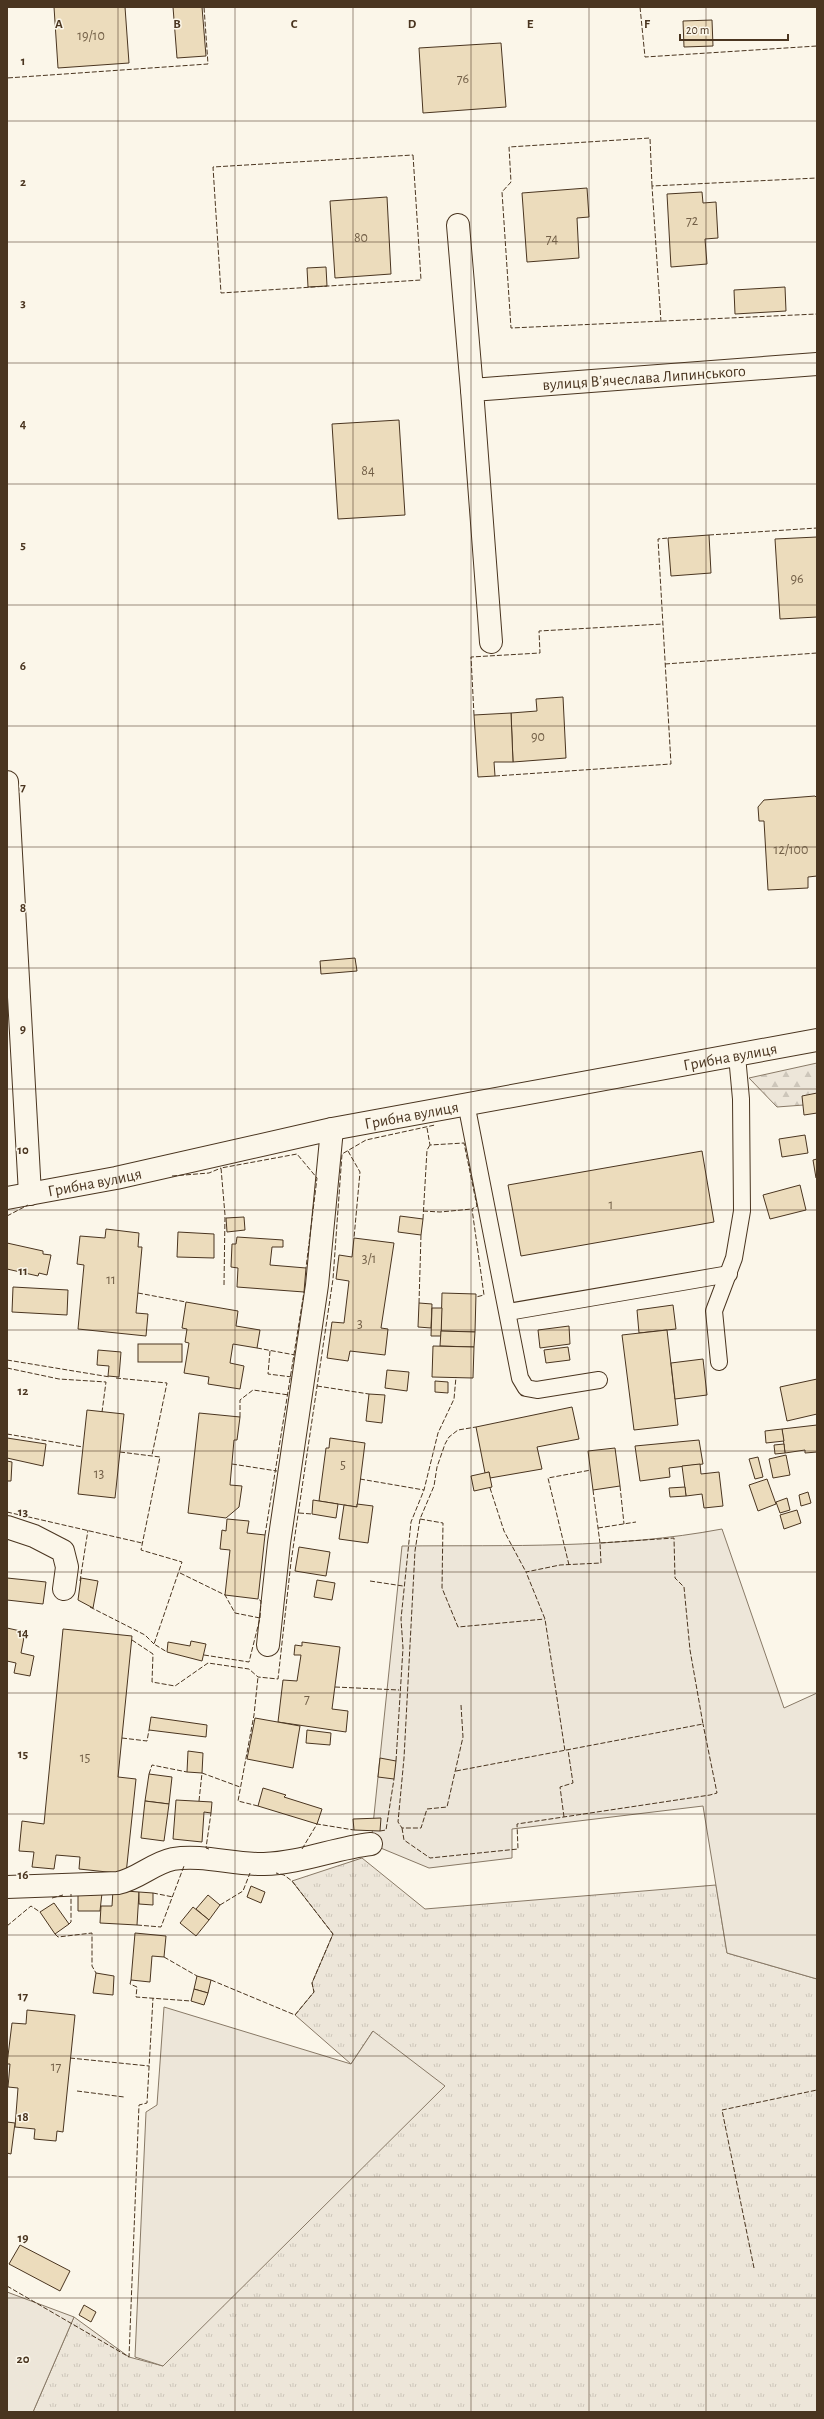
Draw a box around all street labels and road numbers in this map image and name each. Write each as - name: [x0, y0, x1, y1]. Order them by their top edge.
- street label: вулиця Вʼячеслава Липинського: [542, 363, 747, 394]
- street label: Грибна вулиця: [682, 1040, 779, 1073]
- street label: Грибна вулиця: [363, 1099, 460, 1132]
- street label: Грибна вулиця: [46, 1165, 143, 1199]

